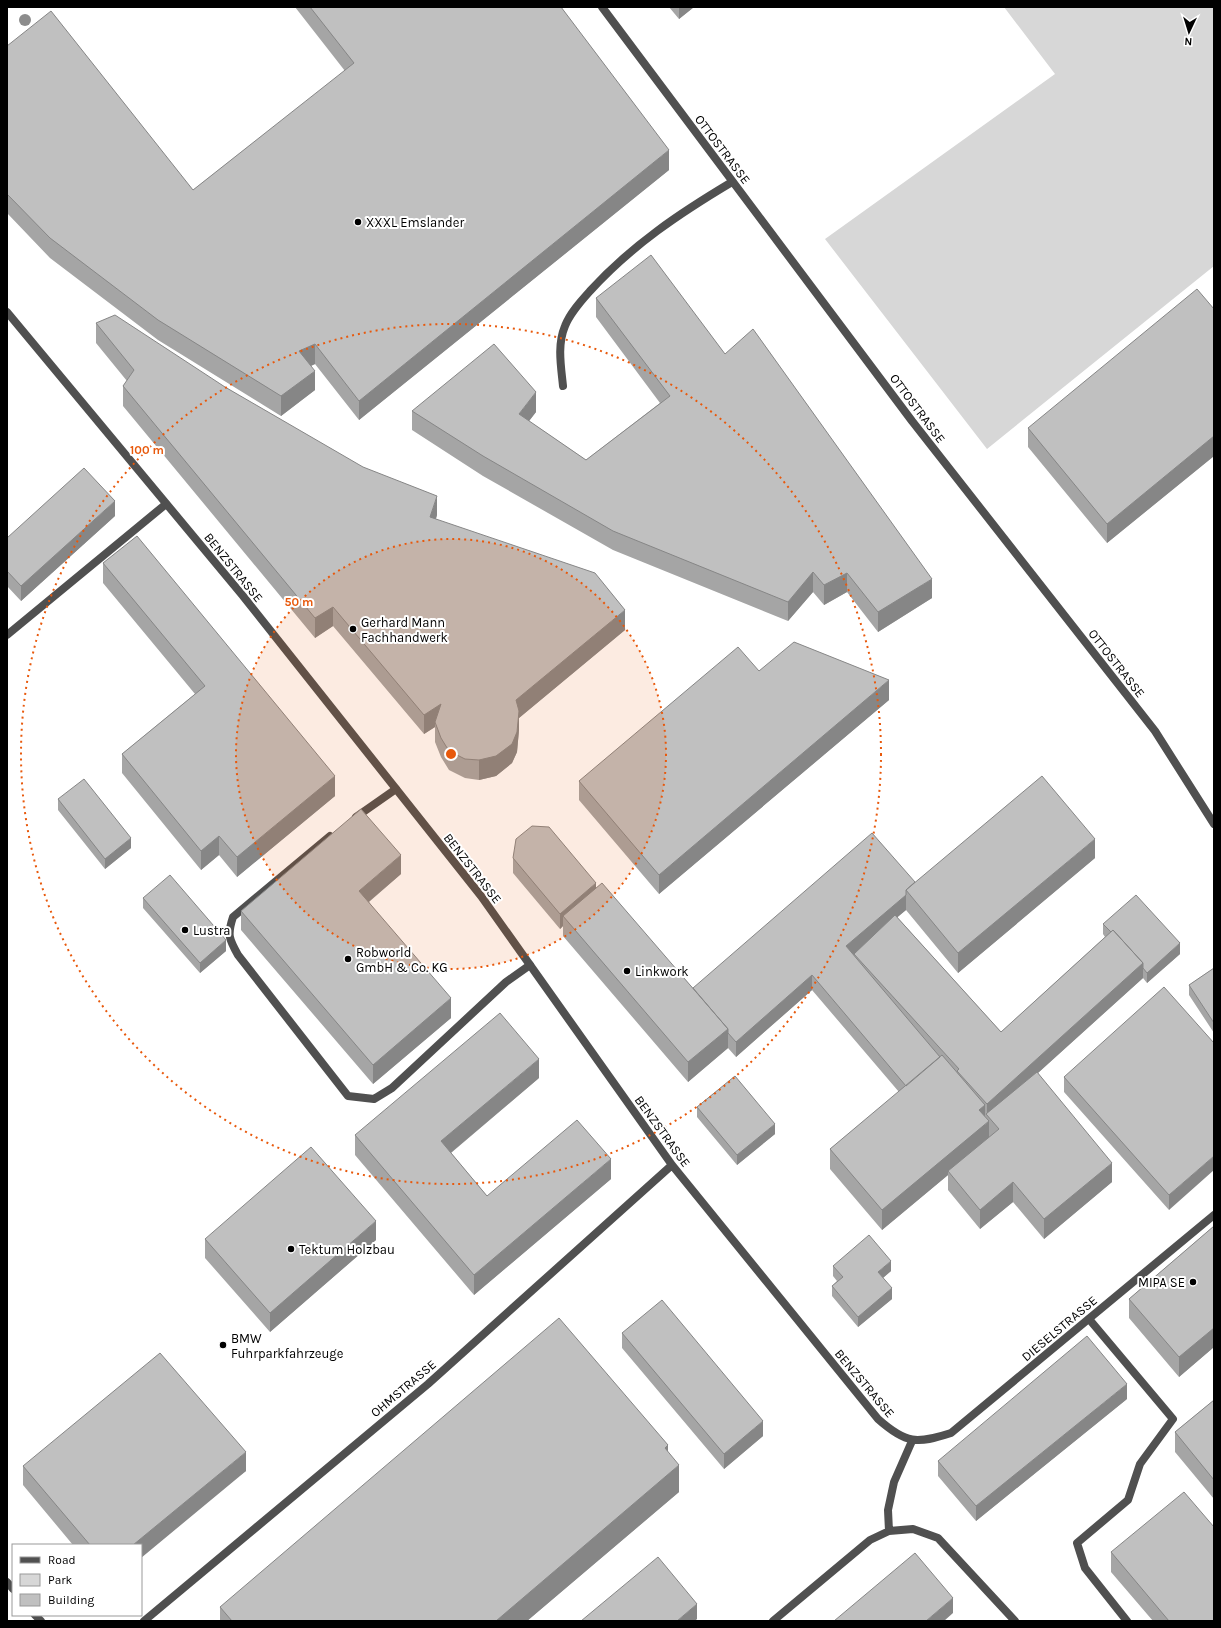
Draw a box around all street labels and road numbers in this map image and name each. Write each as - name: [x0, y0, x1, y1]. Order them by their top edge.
- street label: OTTOSTRASSE: [692, 112, 753, 187]
- street label: OTTOSTRASSE: [887, 371, 948, 446]
- street label: BENZSTRASSE: [201, 530, 266, 605]
- street label: OTTOSTRASSE: [1085, 626, 1148, 700]
- street label: BENZSTRASSE: [441, 830, 505, 906]
- street label: BENZSTRASSE: [632, 1093, 694, 1170]
- street label: DIESELSTRASSE: [1019, 1293, 1100, 1364]
- street label: BENZSTRASSE: [832, 1346, 898, 1421]
- street label: OHMSTRASSE: [368, 1357, 439, 1420]

